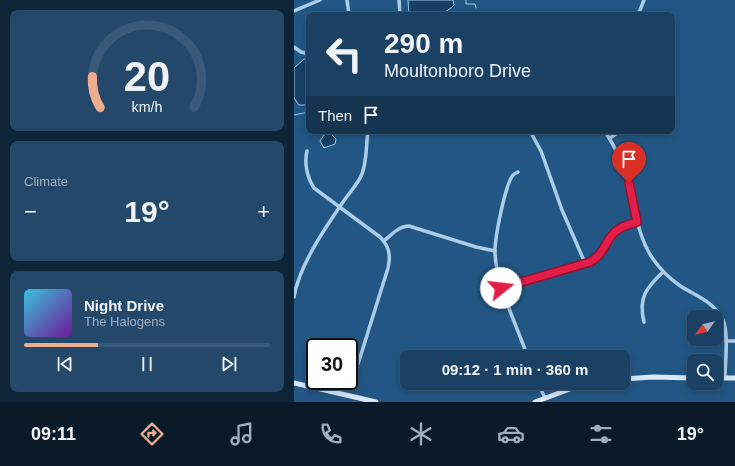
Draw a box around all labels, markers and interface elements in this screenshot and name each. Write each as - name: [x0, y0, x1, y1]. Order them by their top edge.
- icon: left: [318, 28, 370, 80]
- text: 290 m: [384, 28, 463, 59]
- text: 20: [124, 53, 170, 100]
- text: Moultonboro Drive: [384, 61, 531, 81]
- text: km/h: [132, 99, 163, 115]
- icon: arrive: [360, 104, 382, 126]
- text: Then: [318, 107, 352, 124]
- pin: [612, 142, 646, 183]
- icon: arrive: [618, 148, 640, 170]
- text: Climate: [24, 174, 68, 189]
- text: 19°: [124, 195, 170, 228]
- text: −: [24, 199, 37, 224]
- text: +: [257, 199, 270, 224]
- position arrow: [480, 267, 522, 309]
- text: Night Drive: [84, 297, 164, 314]
- north arrow: [687, 310, 723, 346]
- map controls: [687, 310, 723, 390]
- text: The Halogens: [84, 314, 165, 329]
- speed limit sign: 30: [306, 338, 358, 390]
- icon: previous: [54, 353, 76, 375]
- icon: pause: [136, 353, 158, 375]
- icon: next: [218, 353, 240, 375]
- button: search: [687, 354, 723, 390]
- text: 09:12 · 1 min · 360 m: [442, 361, 588, 378]
- icon: directions: [138, 420, 166, 448]
- icon: music: [228, 420, 256, 448]
- icon: phone: [317, 420, 345, 448]
- icon: climate: [407, 420, 435, 448]
- icon: car: [497, 420, 525, 448]
- icon: filters: [587, 420, 615, 448]
- text: 09:11: [31, 424, 76, 444]
- text: 19°: [677, 424, 704, 444]

